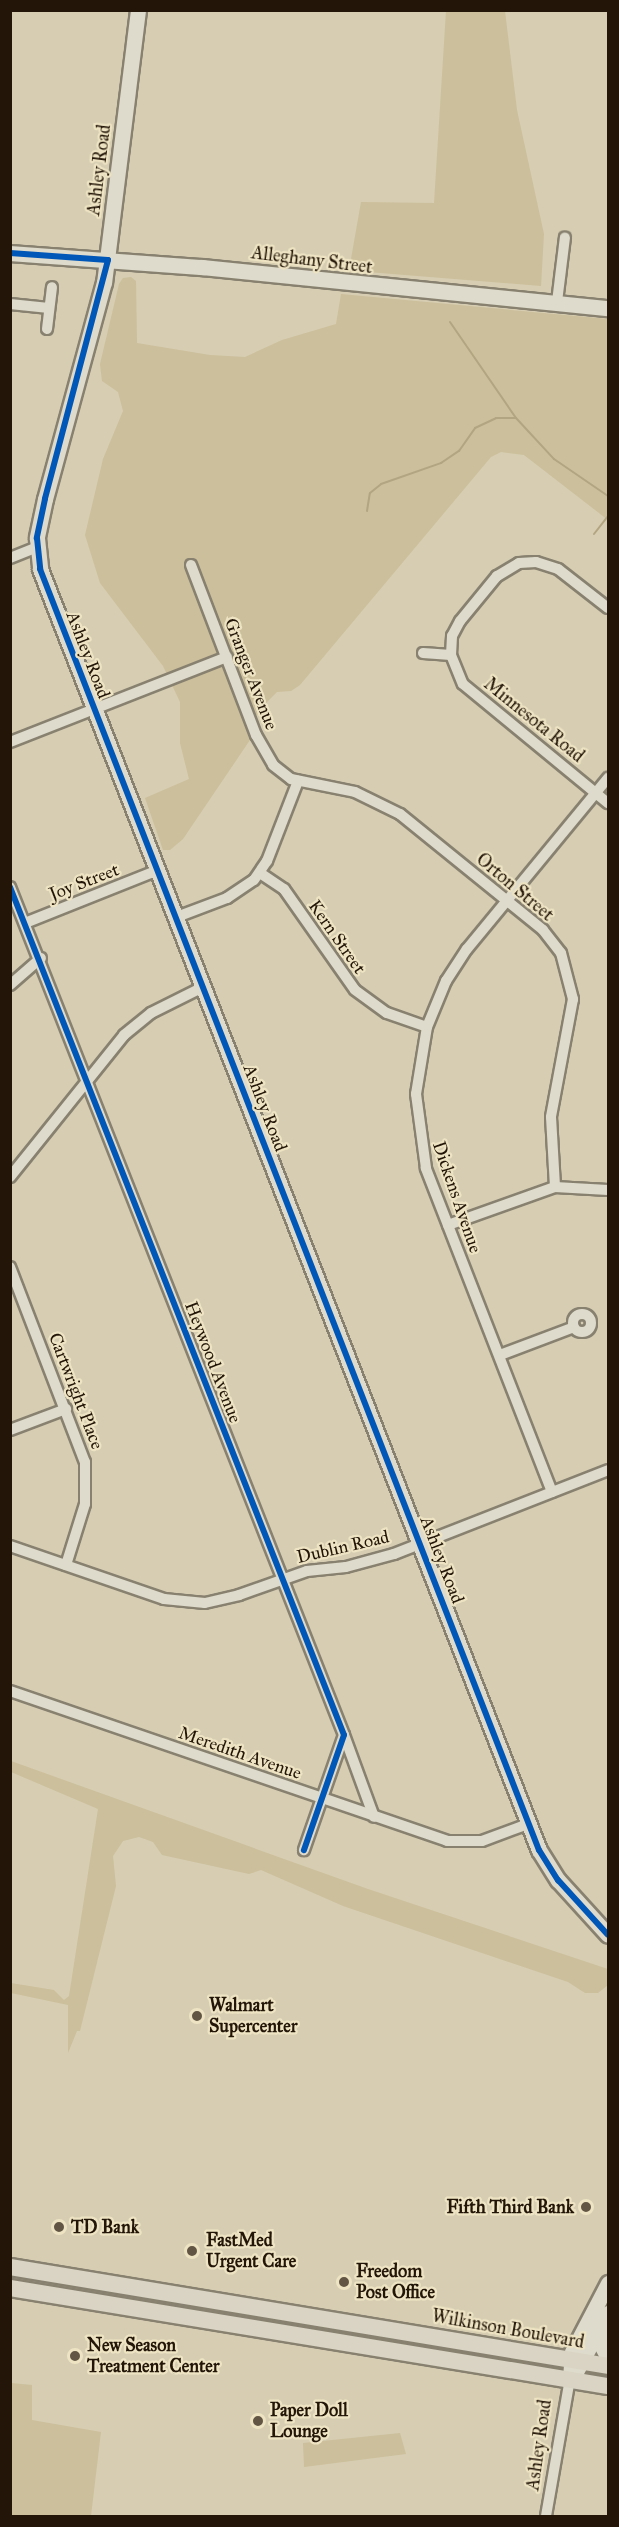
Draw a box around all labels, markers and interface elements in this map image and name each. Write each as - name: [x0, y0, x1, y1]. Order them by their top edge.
- street label: Ashley Road: [83, 123, 115, 217]
- street label: Alleghany Street: [250, 242, 374, 278]
- street label: Ashley Road: [62, 608, 114, 702]
- street label: Granger Avenue: [220, 615, 282, 733]
- street label: Minnesota Road: [480, 673, 588, 767]
- street label: Orton Street: [472, 848, 558, 926]
- street label: Joy Street: [46, 859, 122, 905]
- street label: Kern Street: [304, 896, 370, 978]
- street label: Ashley Road: [239, 1061, 291, 1155]
- street label: Dickens Avenue: [428, 1138, 486, 1256]
- street label: Heywood Avenue: [180, 1298, 246, 1426]
- street label: Cartwright Place: [44, 1330, 108, 1452]
- street label: Ashley Road: [416, 1513, 468, 1607]
- street label: Dublin Road: [295, 1526, 391, 1568]
- street label: Meredith Avenue: [176, 1722, 304, 1784]
- place label: Walmart Supercenter: [209, 1995, 297, 2038]
- marker: Walmart Supercenter: [190, 2009, 204, 2023]
- place label: Fifth Third Bank: [446, 2196, 574, 2218]
- marker: Fifth Third Bank: [579, 2200, 593, 2214]
- place label: TD Bank: [71, 2216, 139, 2238]
- marker: TD Bank: [52, 2220, 66, 2234]
- place label: FastMed Urgent Care: [206, 2230, 296, 2272]
- marker: FastMed Urgent Care: [183, 2242, 201, 2260]
- place label: Freedom Post Office: [356, 2261, 435, 2304]
- marker: Freedom Post Office: [337, 2275, 351, 2289]
- street label: Wilkinson Boulevard: [430, 2305, 586, 2353]
- place label: New Season Treatment Center: [87, 2335, 220, 2378]
- marker: New Season Treatment Center: [68, 2349, 82, 2363]
- street label: Ashley Road: [522, 2398, 556, 2492]
- place label: Paper Doll Lounge: [270, 2400, 348, 2442]
- marker: Paper Doll Lounge: [251, 2414, 265, 2428]

